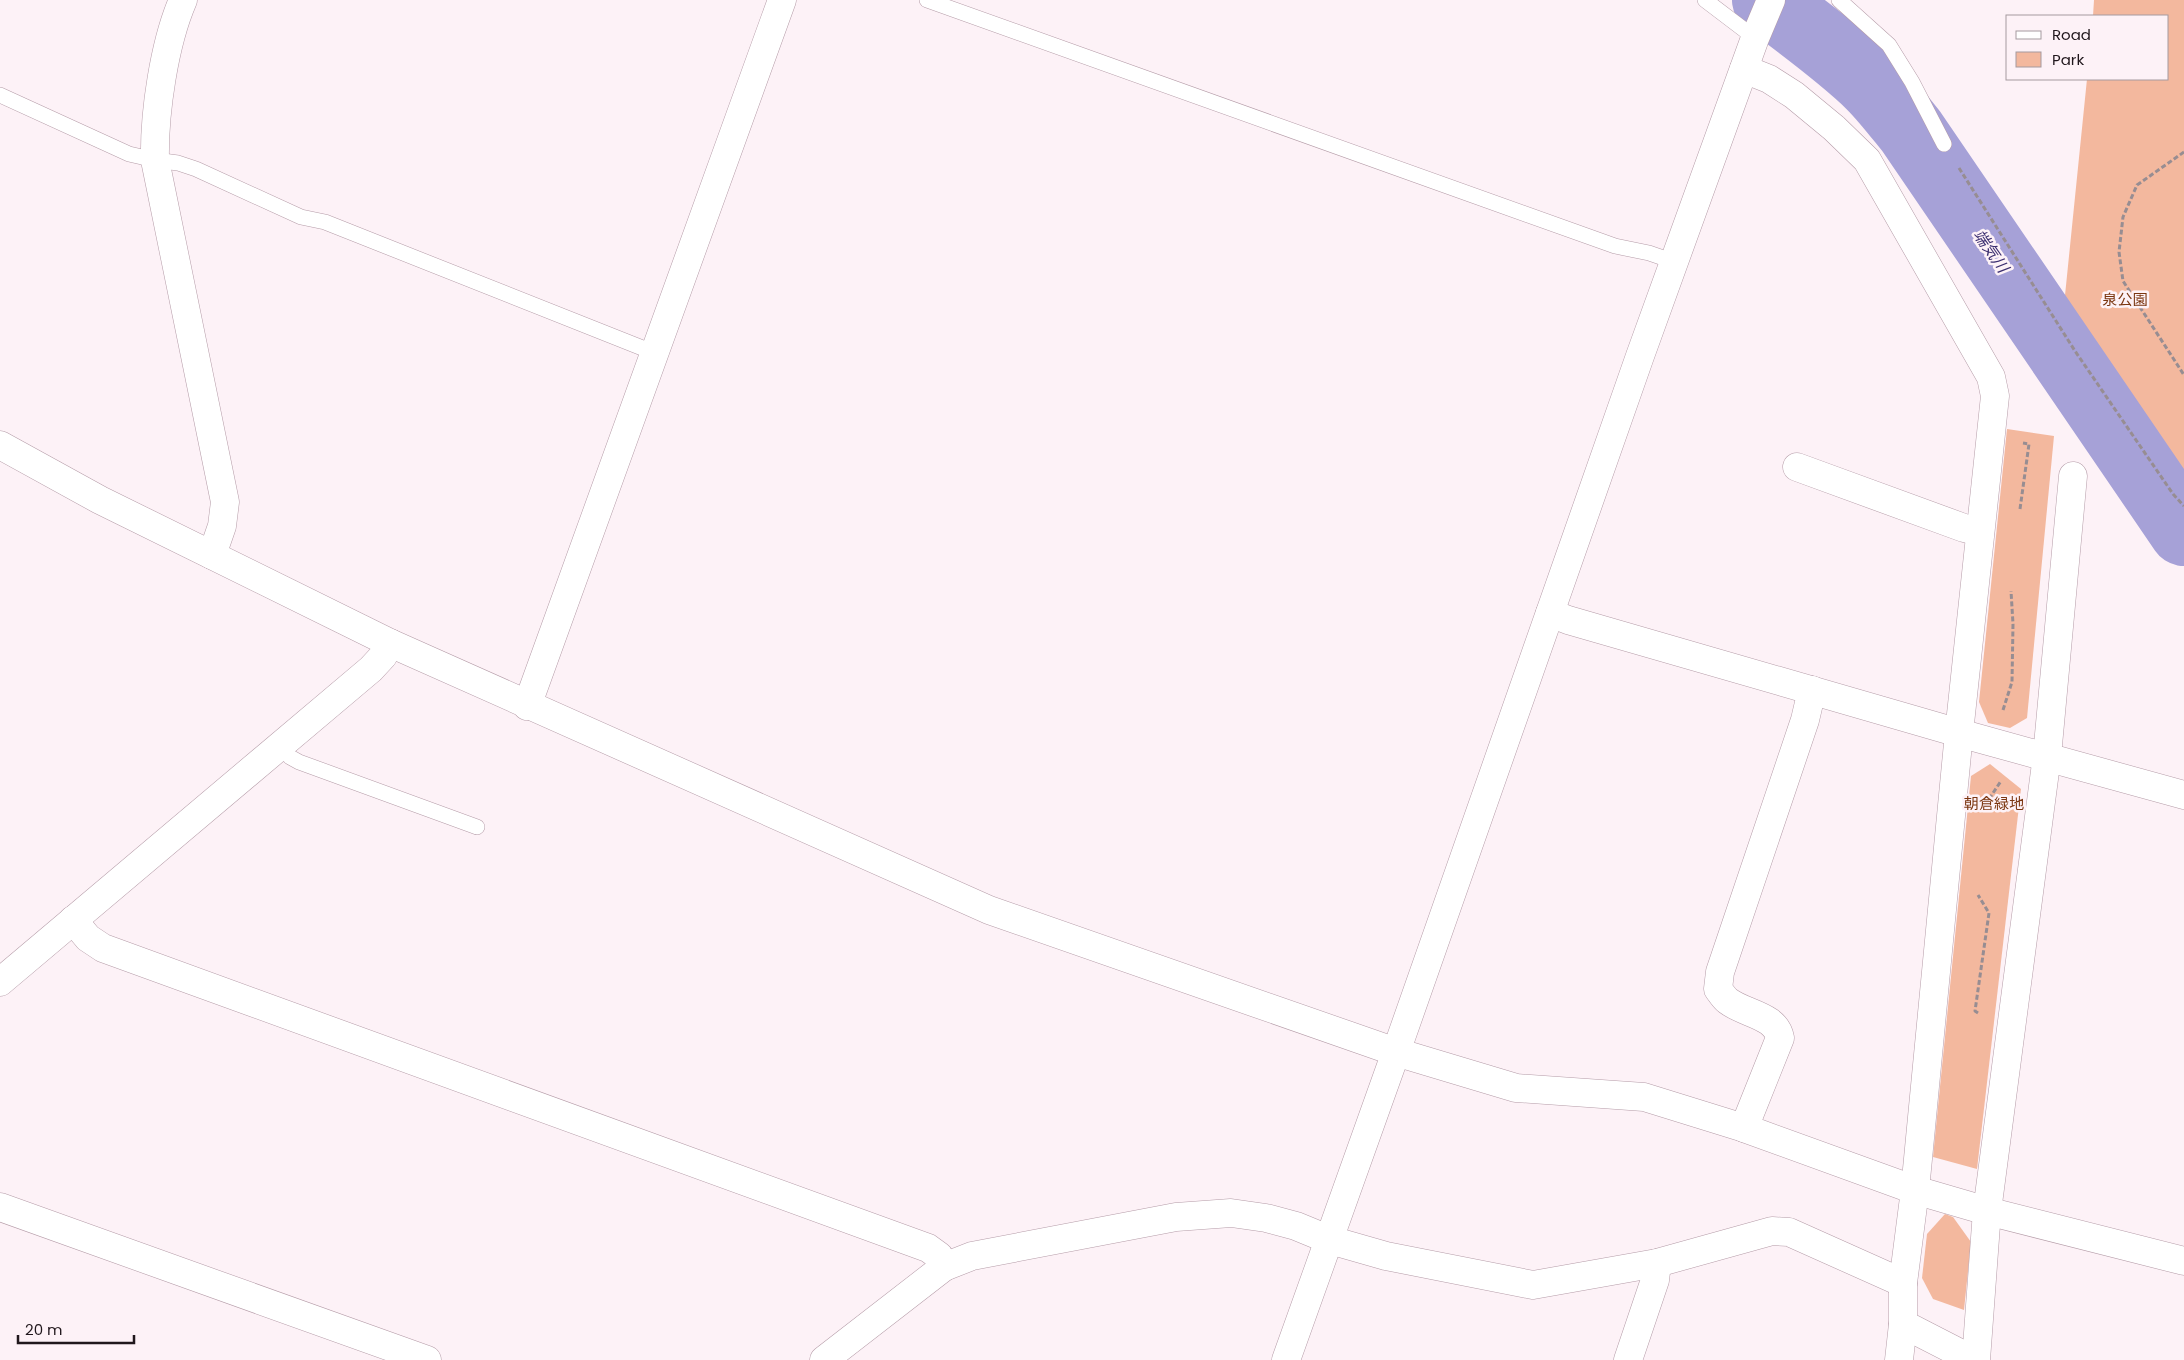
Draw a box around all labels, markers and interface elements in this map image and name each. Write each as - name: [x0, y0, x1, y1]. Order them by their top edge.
- legend: [2006, 15, 2169, 80]
- text: Road: [2052, 24, 2091, 45]
- text: Park: [2052, 49, 2084, 70]
- water label: 端気川: [1968, 225, 2015, 279]
- park label: 泉公園: [2102, 289, 2148, 310]
- park label: 朝倉緑地: [1964, 793, 2024, 814]
- scale bar: [18, 1312, 134, 1344]
- text: 20 m: [25, 1319, 63, 1340]

